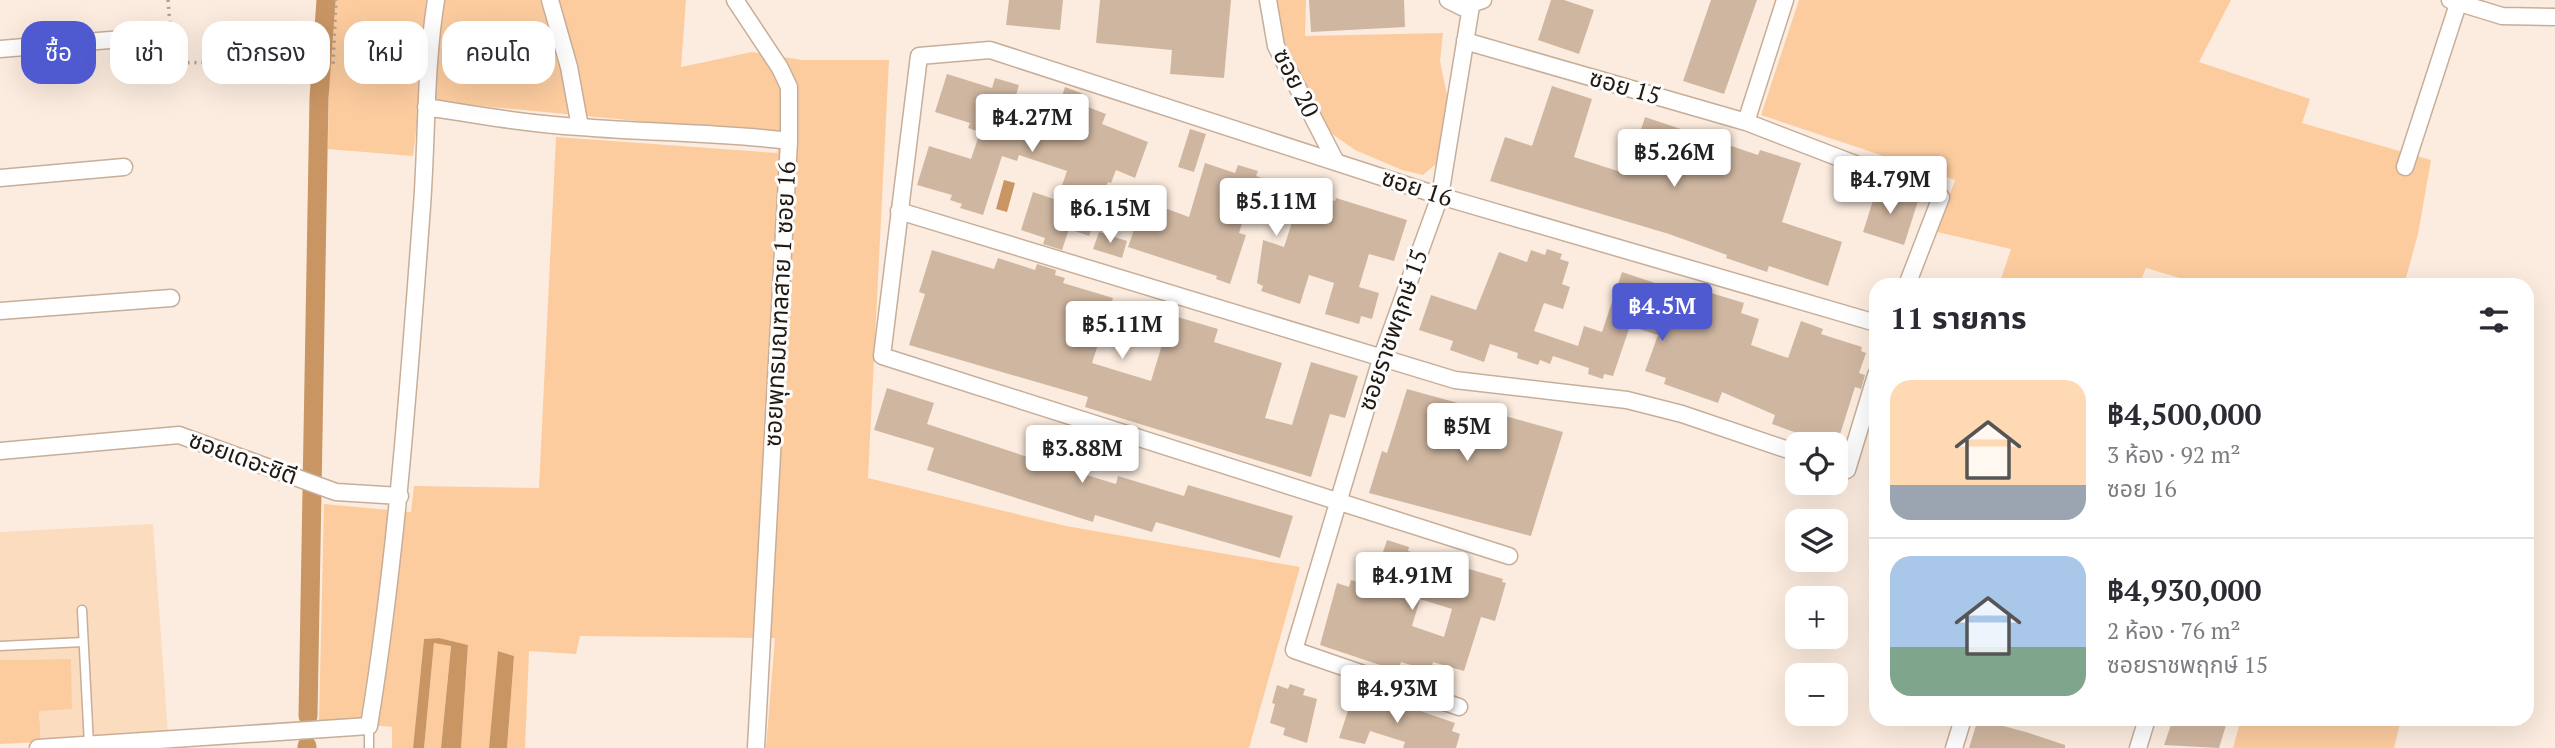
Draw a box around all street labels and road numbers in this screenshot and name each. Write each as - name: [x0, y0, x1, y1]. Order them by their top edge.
- street label: ซอย 20: [1267, 43, 1327, 122]
- street label: ซอย 15: [1586, 61, 1665, 111]
- street label: ซอยพุทธมณฑลสาย 1 ซอย 16: [756, 160, 802, 448]
- street label: ซอย 16: [1378, 161, 1457, 214]
- street label: ซอยราชพฤกษ์ 15: [1350, 245, 1435, 414]
- street label: ซอยเดอะซิตี: [185, 423, 302, 492]

